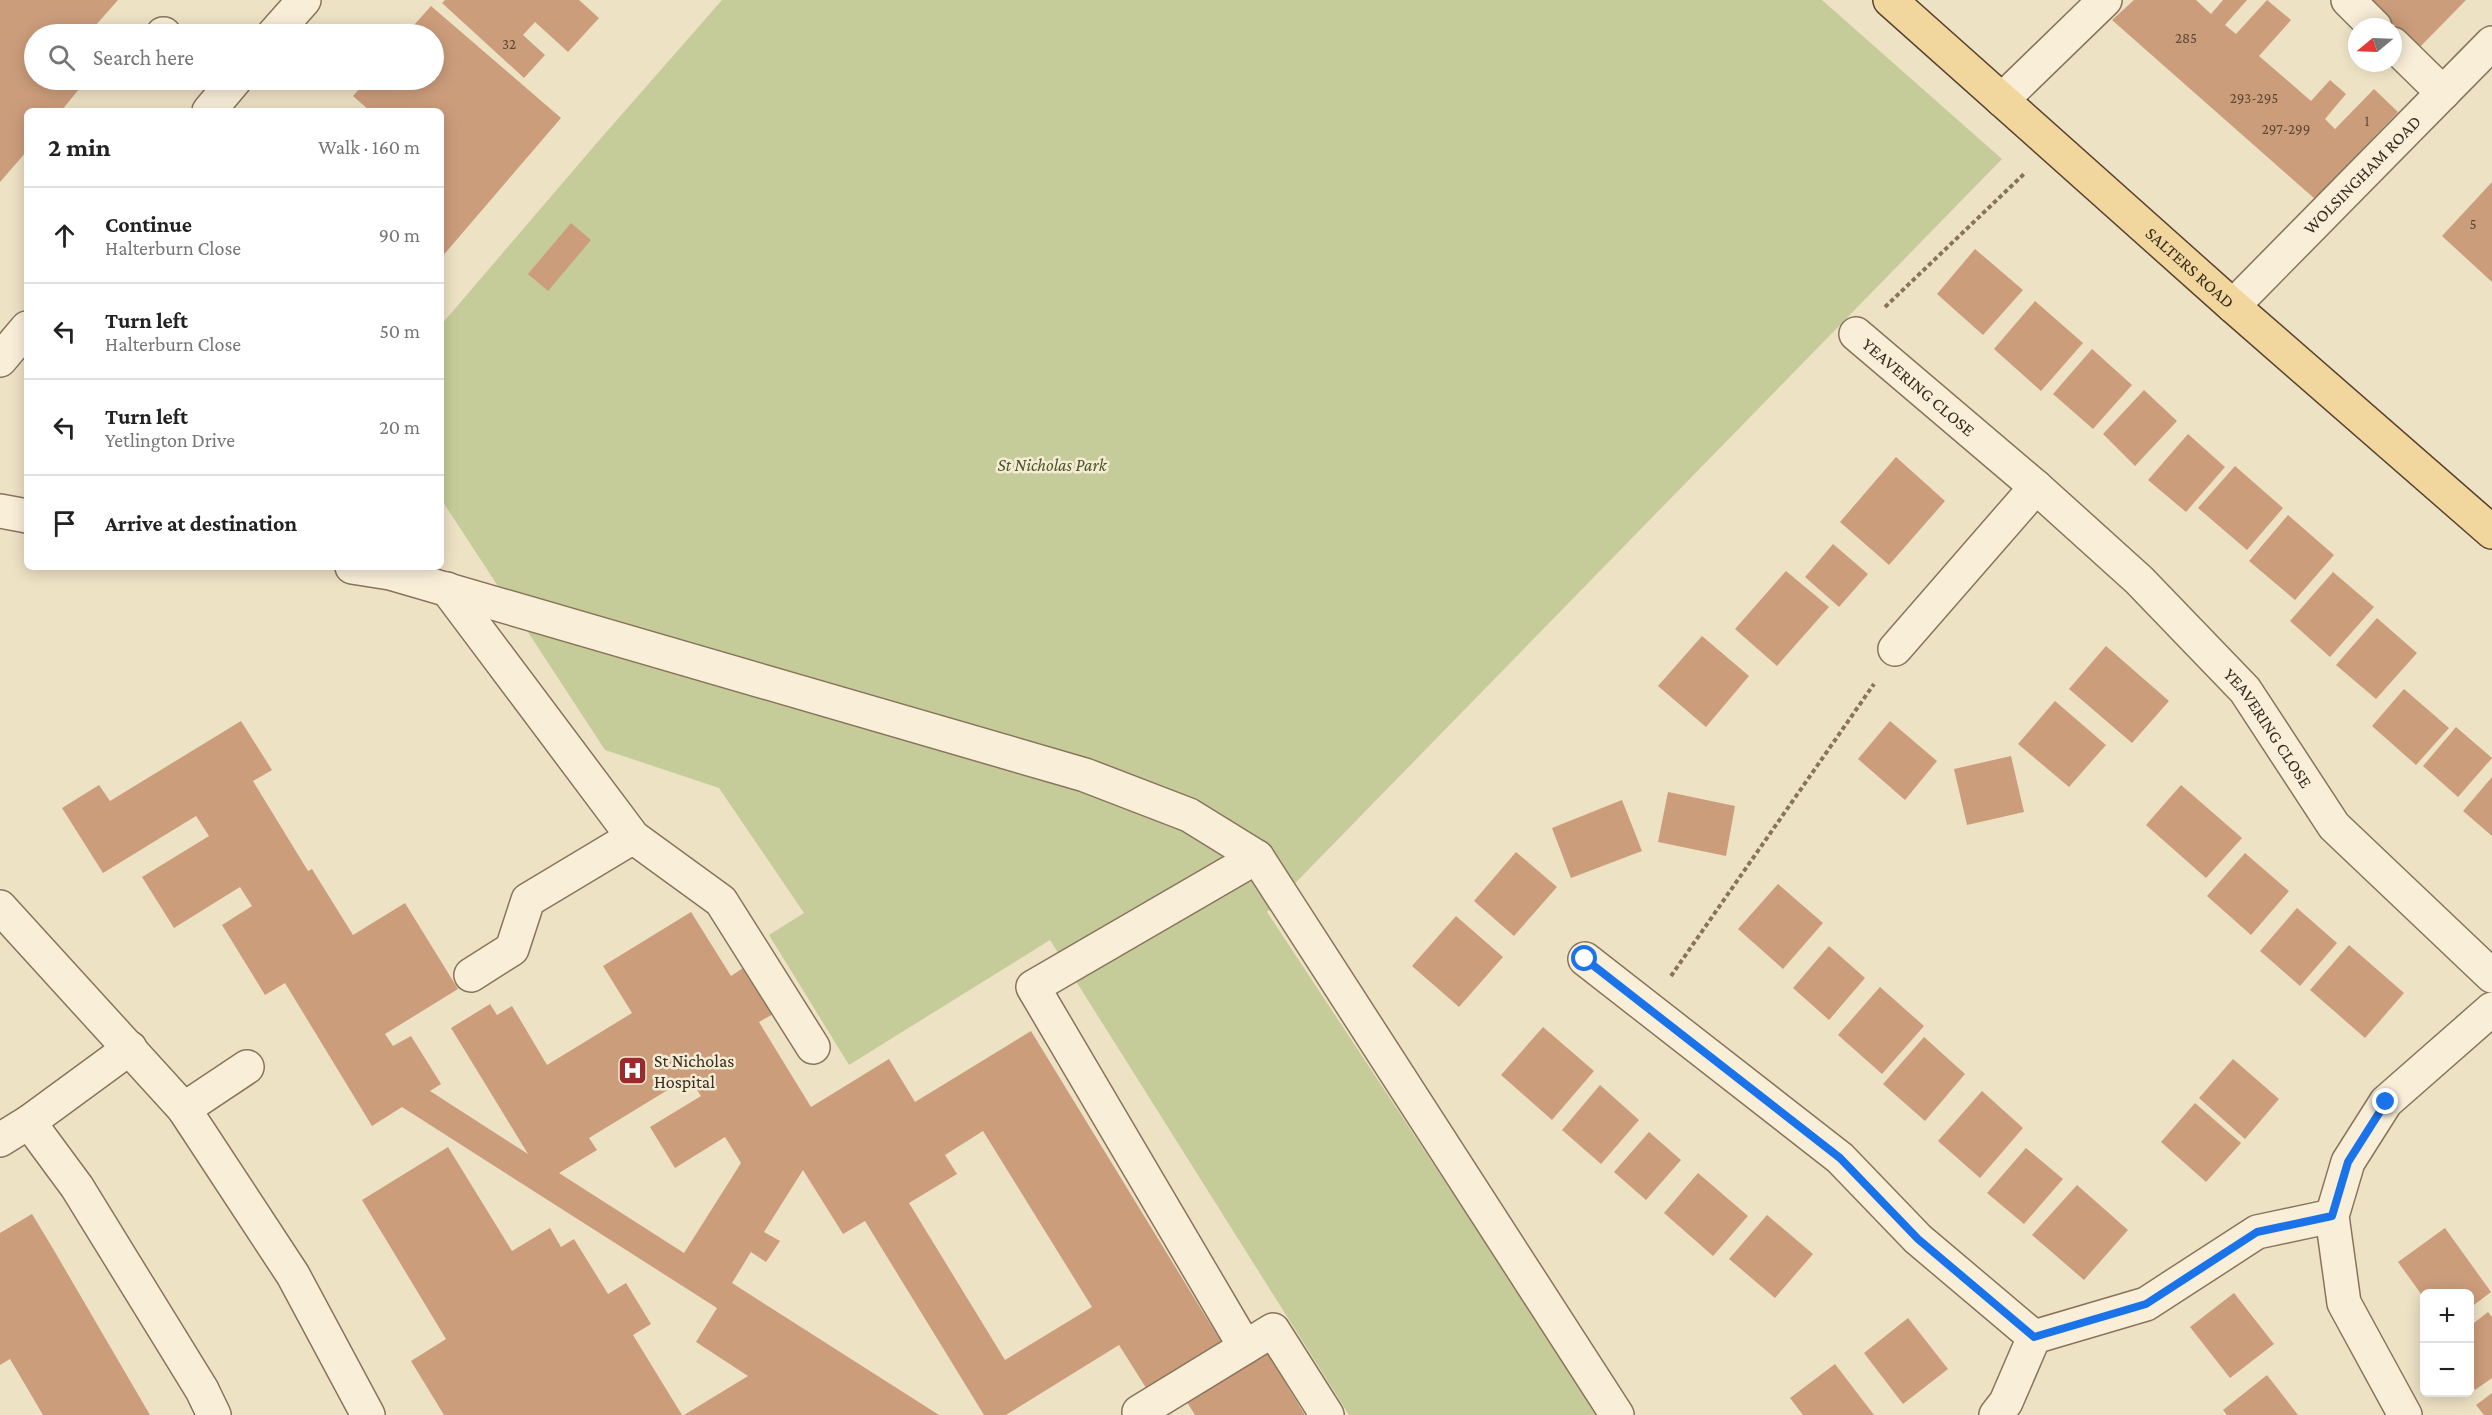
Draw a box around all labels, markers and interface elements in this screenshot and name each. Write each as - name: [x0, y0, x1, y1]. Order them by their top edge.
- north arrow: [2348, 18, 2402, 72]
- search box: [24, 24, 444, 90]
- house number: 285: [2175, 30, 2197, 46]
- house number: 32: [502, 36, 516, 52]
- icon: search: [45, 41, 78, 74]
- text: Search here: [93, 45, 194, 70]
- house number: 293-295: [2230, 90, 2278, 106]
- street label: WOLSINGHAM ROAD: [2299, 111, 2425, 238]
- house number: 1: [2365, 113, 2370, 129]
- house number: 297-299: [2262, 121, 2310, 137]
- text: 2 min: [48, 133, 111, 162]
- text: Walk · 160 m: [318, 136, 420, 158]
- text: Continue: [105, 212, 192, 237]
- house number: 5: [2469, 216, 2477, 232]
- icon: ahead: [48, 219, 81, 252]
- street label: SALTERS ROAD: [2142, 223, 2238, 312]
- text: 90 m: [379, 224, 420, 246]
- text: Halterburn Close: [105, 237, 241, 259]
- text: Turn left: [105, 308, 188, 333]
- icon: left: [48, 315, 81, 348]
- text: 50 m: [379, 320, 420, 342]
- text: Halterburn Close: [105, 333, 241, 355]
- street label: YEAVERING CLOSE: [1858, 334, 1979, 441]
- text: Turn left: [105, 404, 188, 429]
- icon: left: [48, 411, 81, 444]
- text: 20 m: [379, 416, 420, 438]
- text: Yetlington Drive: [105, 429, 235, 451]
- park label: St Nicholas Park: [997, 455, 1108, 475]
- icon: arrive: [48, 507, 81, 540]
- text: Arrive at destination: [105, 511, 297, 536]
- street label: YEAVERING CLOSE: [2220, 664, 2316, 792]
- route start: [1571, 945, 1597, 971]
- place label: St Nicholas Hospital: [654, 1051, 734, 1092]
- hospital icon: St Nicholas Hospital: [617, 1055, 649, 1087]
- route end: [2372, 1088, 2398, 1114]
- map controls: [2420, 1289, 2474, 1397]
- button: +: [2420, 1289, 2474, 1343]
- button: −: [2420, 1343, 2474, 1397]

